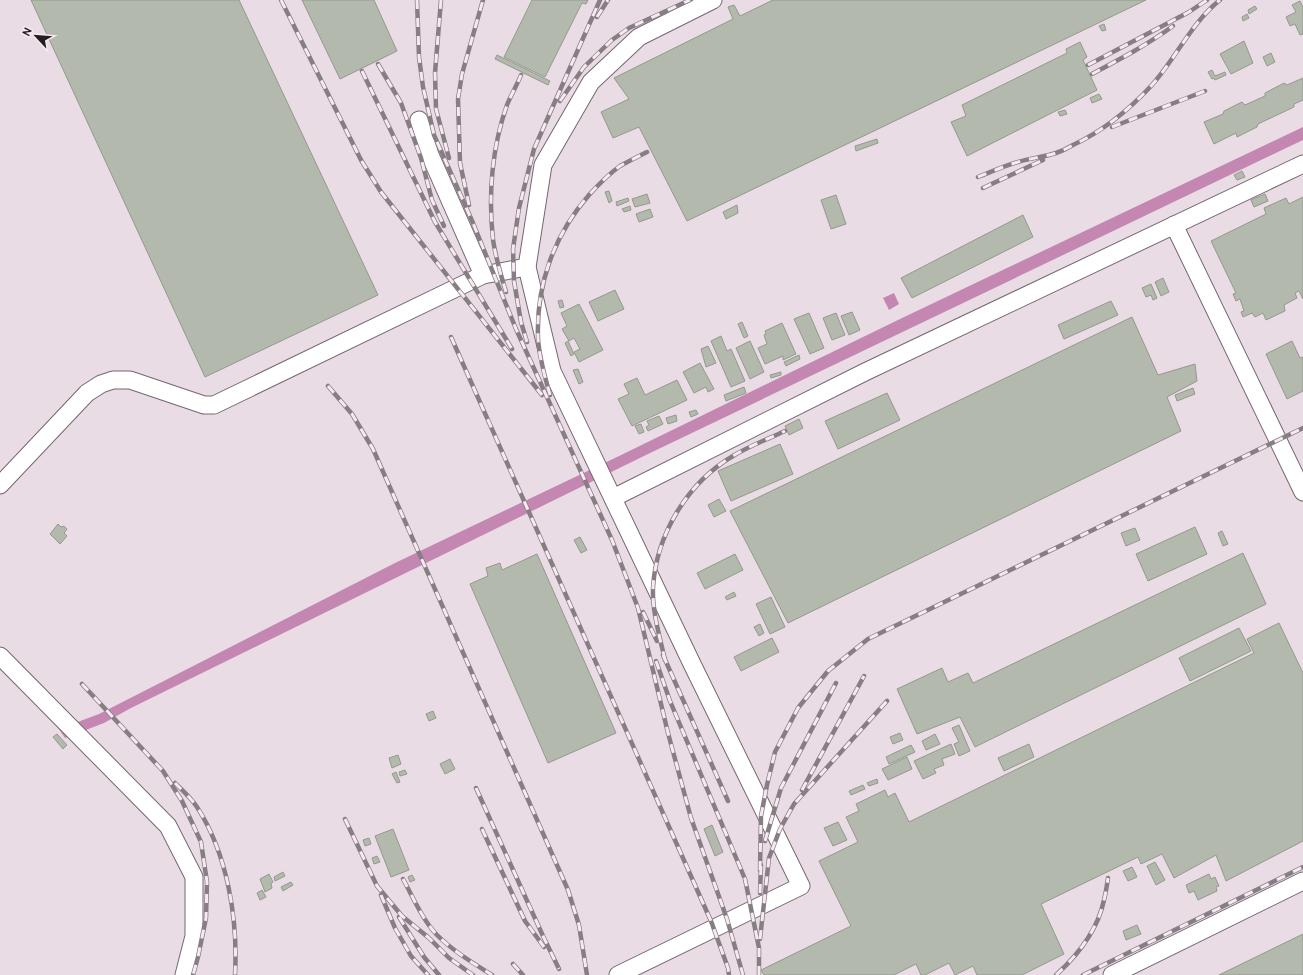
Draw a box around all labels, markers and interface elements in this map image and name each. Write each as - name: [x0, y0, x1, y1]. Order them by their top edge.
- north arrow: [16, 16, 56, 56]
- text: N: [20, 25, 36, 39]

